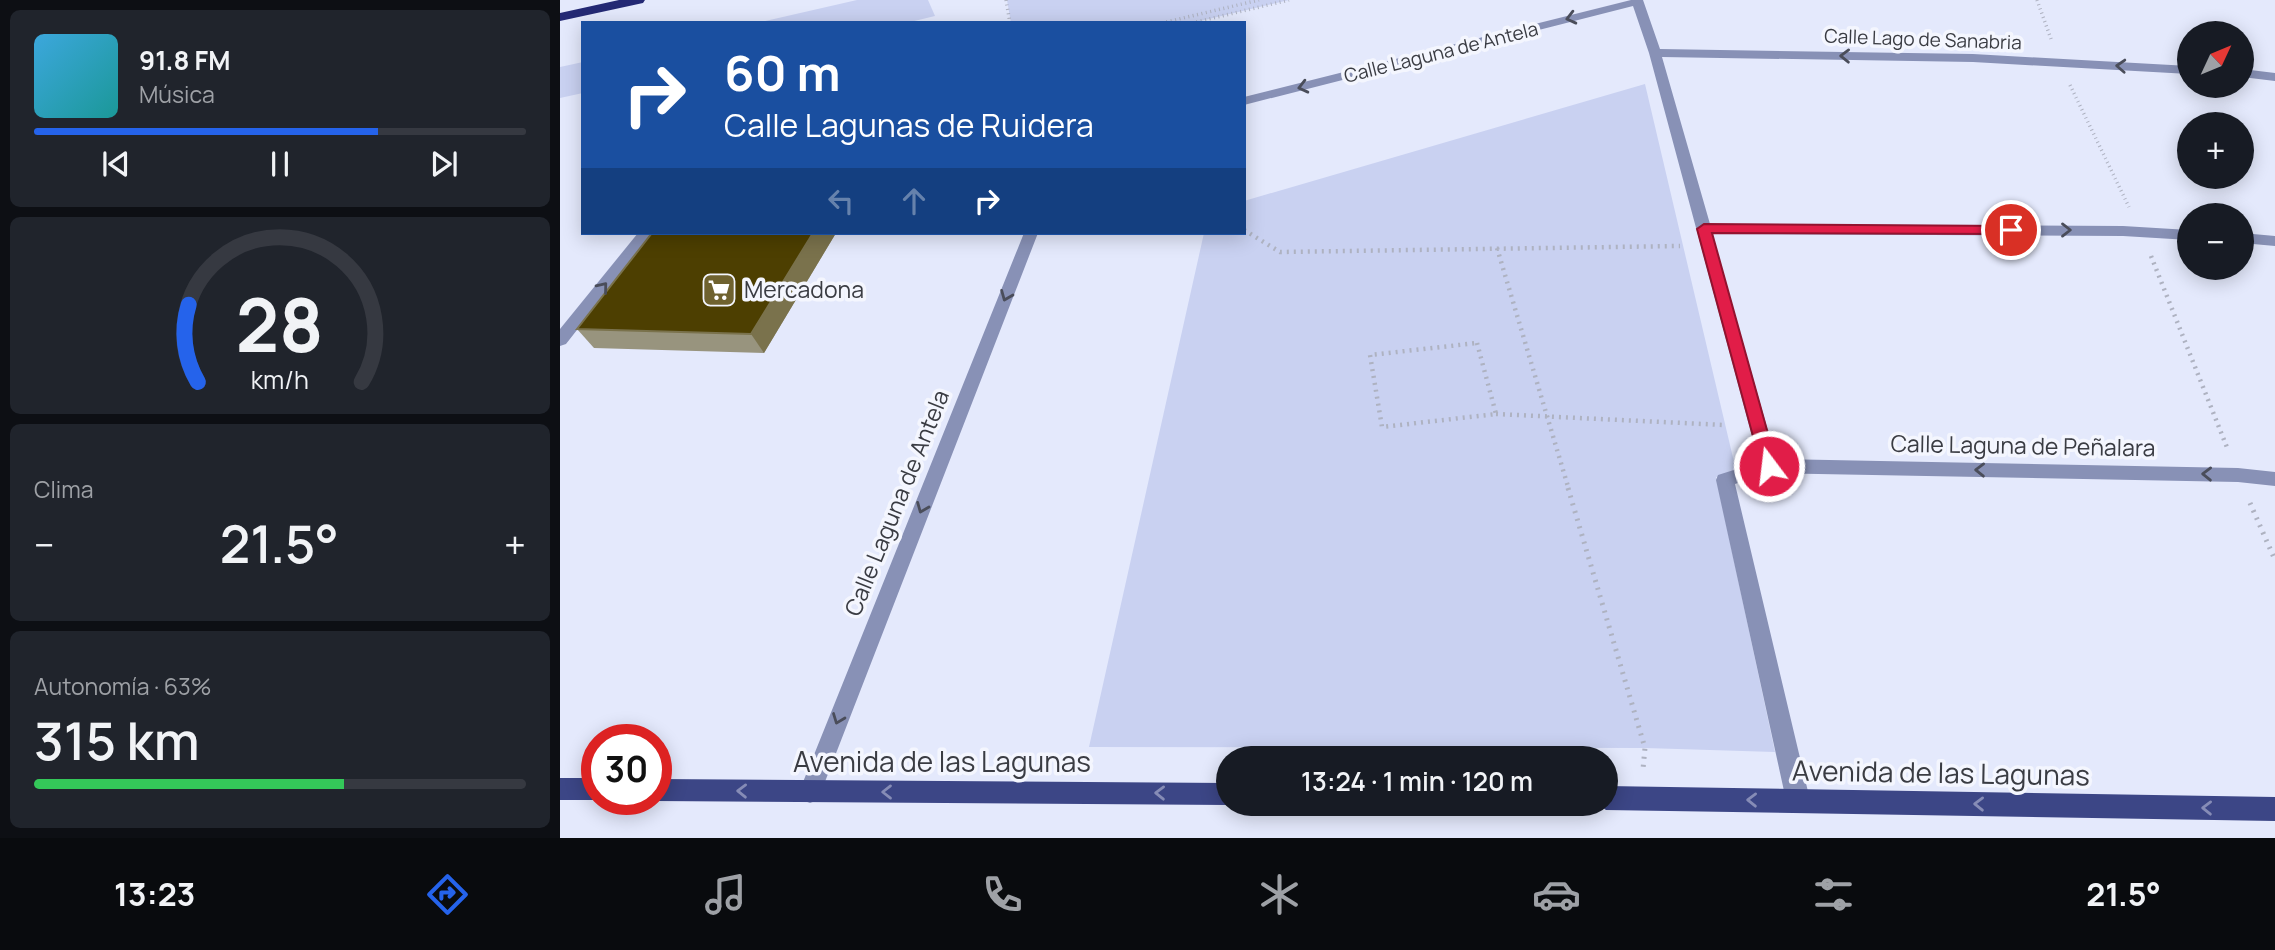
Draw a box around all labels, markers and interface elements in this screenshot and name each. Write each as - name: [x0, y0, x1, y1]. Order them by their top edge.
- one-way arrow: [1565, 10, 1577, 24]
- street label: Calle Laguna de Antela: [1341, 15, 1541, 89]
- north arrow: [2177, 21, 2254, 98]
- map controls: [2177, 21, 2254, 280]
- street label: Calle Lago de Sanabria: [1824, 23, 2022, 55]
- text: 60 m: [724, 39, 841, 106]
- text: 91.8 FM: [139, 42, 230, 78]
- one-way arrow: [1839, 48, 1850, 64]
- icon: right: [609, 49, 700, 140]
- one-way arrow: [2115, 59, 2126, 74]
- text: Música: [139, 78, 215, 110]
- one-way arrow: [1297, 78, 1309, 93]
- text: Calle Lagunas de Ruidera: [724, 103, 1094, 147]
- button: +: [2177, 112, 2254, 189]
- icon: previous: [97, 145, 135, 183]
- icon: pause: [261, 145, 299, 183]
- icon: next: [425, 145, 463, 183]
- icon: left: [822, 182, 860, 220]
- icon: ahead: [895, 182, 933, 220]
- icon: right: [968, 182, 1006, 220]
- pin: [1981, 200, 2041, 260]
- button: −: [2177, 203, 2254, 280]
- icon: arrive: [1992, 211, 2030, 249]
- one-way arrow: [2062, 222, 2072, 238]
- supermarket icon: Mercadona: [700, 271, 738, 309]
- place label: Mercadona: [744, 273, 864, 305]
- text: 28: [236, 274, 324, 374]
- one-way arrow: [595, 282, 607, 295]
- one-way arrow: [1000, 290, 1014, 302]
- text: km/h: [251, 361, 309, 396]
- street label: Calle Laguna de Antela: [836, 385, 956, 620]
- street label: Calle Laguna de Peñalara: [1890, 427, 2156, 463]
- position arrow: [1732, 429, 1806, 503]
- one-way arrow: [1974, 462, 1984, 478]
- one-way arrow: [2201, 466, 2212, 482]
- text: Clima: [34, 473, 93, 505]
- one-way arrow: [916, 501, 930, 513]
- text: 21.5°: [220, 508, 339, 579]
- text: −: [34, 518, 55, 570]
- text: +: [504, 518, 526, 570]
- text: Autonomía · 63%: [34, 670, 212, 702]
- text: 315 km: [34, 705, 200, 776]
- one-way arrow: [832, 713, 846, 725]
- speed limit sign: 30: [581, 724, 672, 815]
- street label: Avenida de las Lagunas: [793, 742, 1091, 780]
- street label: Avenida de las Lagunas: [1792, 750, 2090, 794]
- text: 13:24 · 1 min · 120 m: [1301, 763, 1533, 799]
- one-way arrow: [736, 783, 747, 799]
- one-way arrow: [881, 784, 891, 800]
- one-way arrow: [1155, 785, 1165, 801]
- one-way arrow: [1746, 792, 1757, 807]
- one-way arrow: [1974, 796, 1985, 811]
- one-way arrow: [2201, 800, 2212, 816]
- icon: directions: [423, 870, 472, 919]
- icon: music: [701, 870, 750, 919]
- icon: phone: [978, 870, 1027, 919]
- icon: climate: [1255, 870, 1304, 919]
- icon: car: [1532, 870, 1581, 919]
- icon: filters: [1809, 870, 1858, 919]
- text: 13:23: [114, 872, 195, 916]
- text: 21.5°: [2086, 872, 2161, 916]

